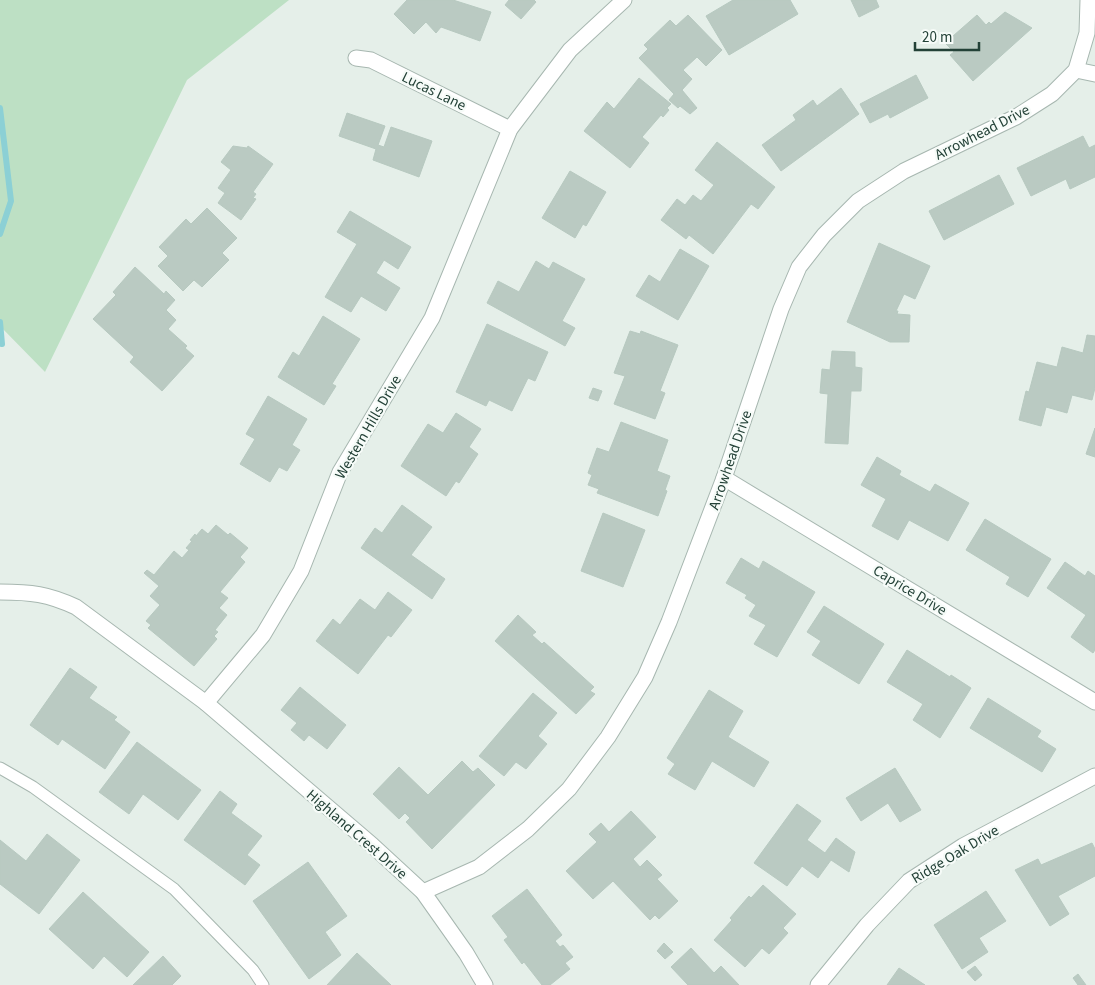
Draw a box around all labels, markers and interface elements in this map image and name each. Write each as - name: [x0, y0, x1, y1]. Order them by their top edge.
- scale bar: [915, 20, 979, 52]
- text: 20 m: [922, 27, 952, 48]
- street label: Lucas Lane: [398, 67, 470, 116]
- street label: Arrowhead Drive: [931, 99, 1033, 165]
- street label: Western Hills Drive: [330, 371, 407, 483]
- street label: Arrowhead Drive: [704, 408, 757, 513]
- street label: Caprice Drive: [869, 560, 951, 621]
- street label: Highland Crest Drive: [302, 785, 412, 884]
- street label: Ridge Oak Drive: [908, 820, 1003, 889]

